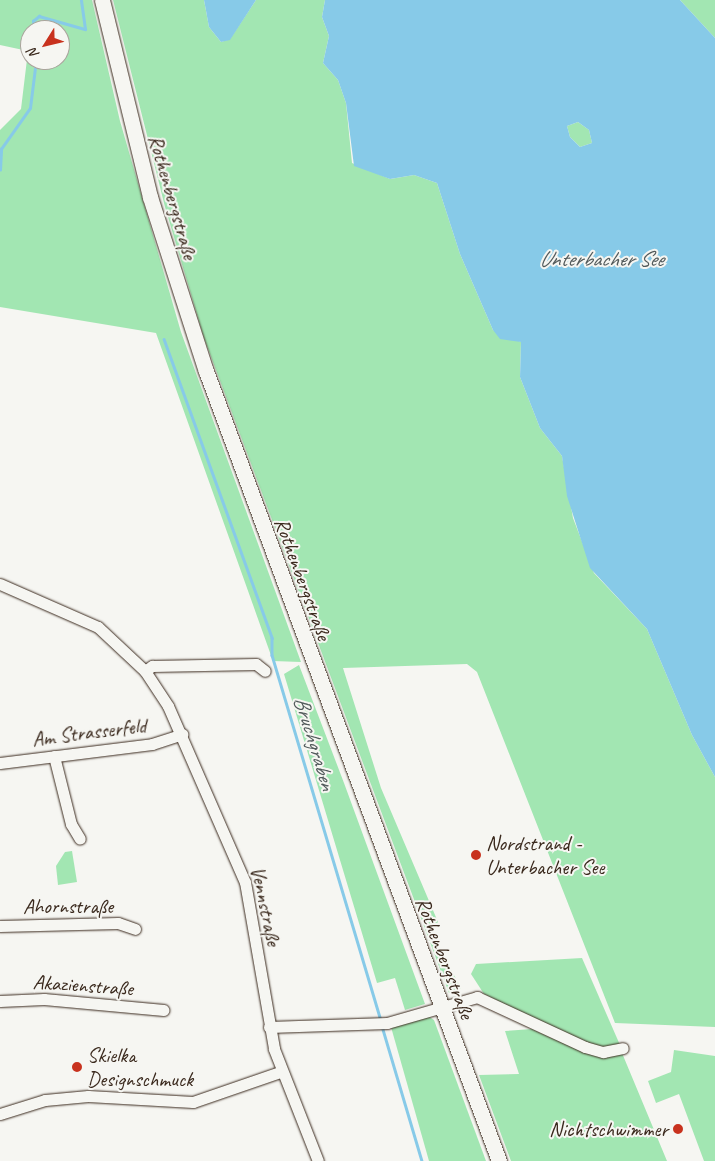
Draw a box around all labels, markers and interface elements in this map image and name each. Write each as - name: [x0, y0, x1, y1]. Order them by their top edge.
- north arrow: [20, 20, 70, 70]
- text: N: [24, 45, 43, 62]
- street label: Rothenbergstraße: [143, 132, 203, 262]
- water label: Unterbacher See: [539, 247, 663, 273]
- street label: Rothenbergstraße: [269, 514, 337, 644]
- water label: Bruchgraben: [287, 693, 341, 793]
- street label: Am Strasserfeld: [30, 712, 148, 752]
- place label: Nordstrand - Unterbacher See: [486, 830, 604, 880]
- marker: Nordstrand - Unterbacher See: [470, 849, 482, 861]
- street label: Vennstraße: [245, 864, 287, 948]
- street label: Ahornstraße: [23, 893, 113, 919]
- street label: Rothenbergstraße: [410, 894, 480, 1022]
- street label: Akazienstraße: [32, 969, 134, 1001]
- place label: Skielka Designschmuck: [87, 1042, 193, 1092]
- marker: Skielka Designschmuck: [71, 1061, 83, 1073]
- place label: Nichtschwimmer: [549, 1116, 668, 1142]
- marker: Nichtschwimmer: [672, 1123, 684, 1135]

